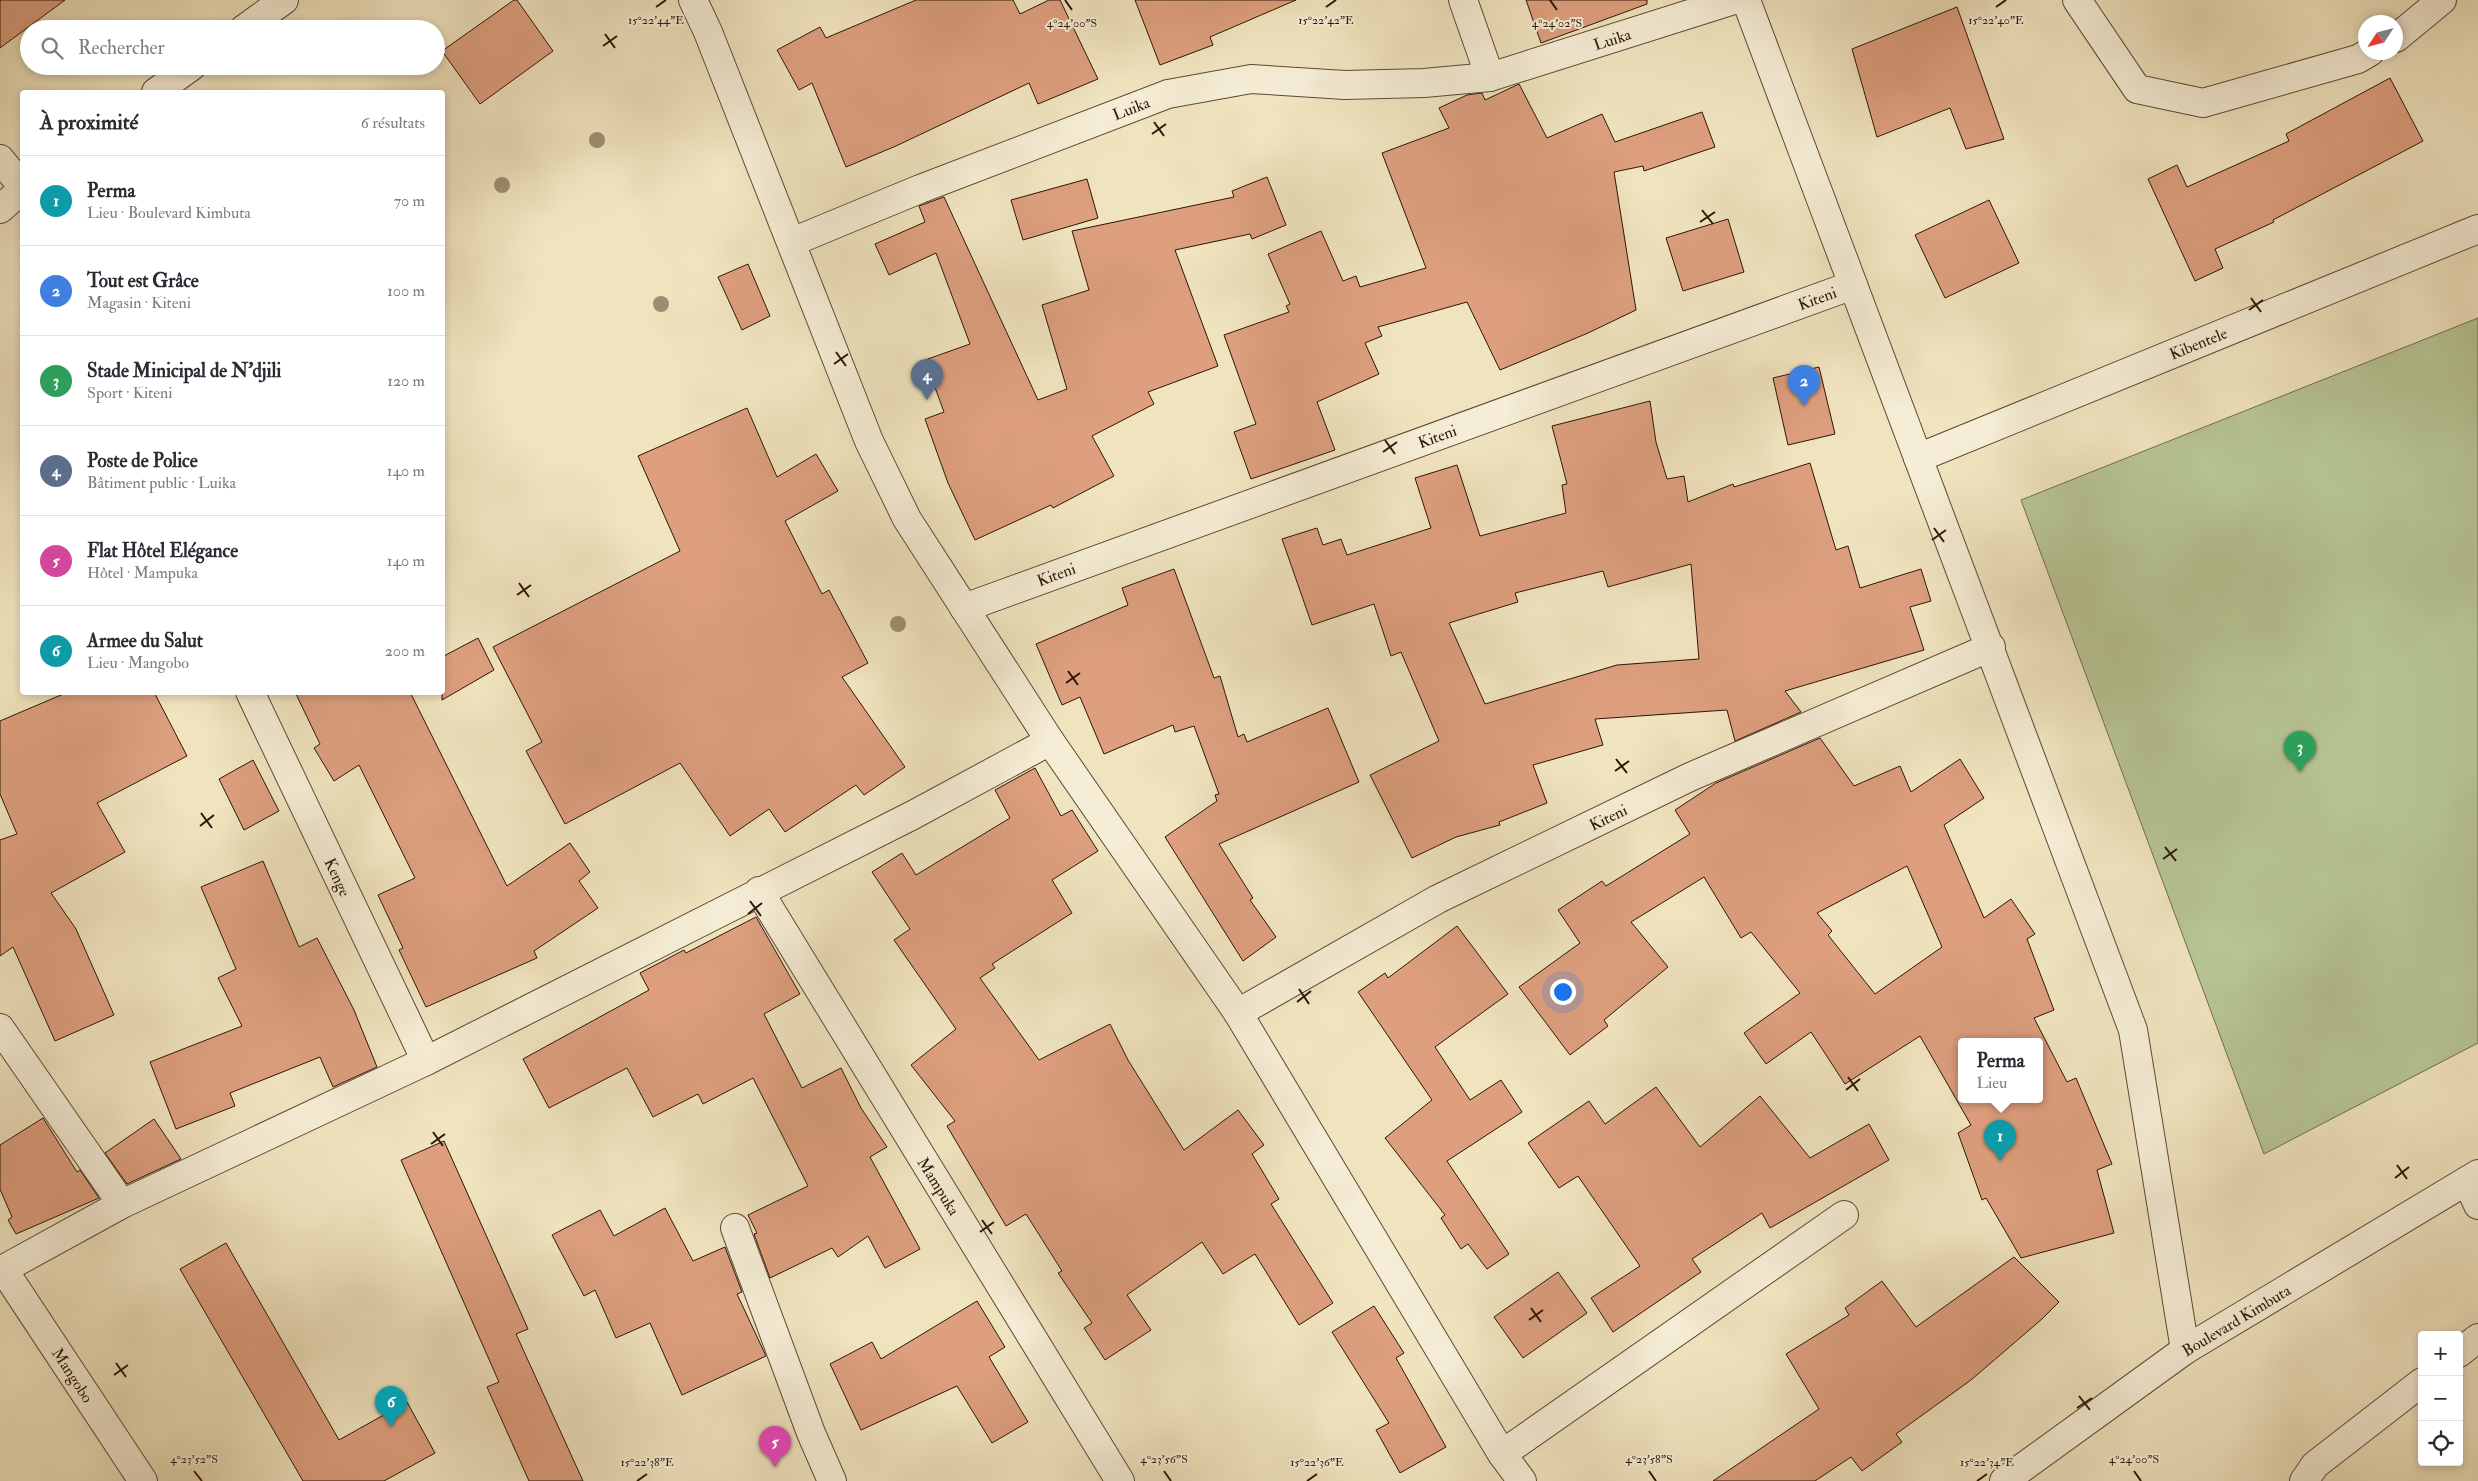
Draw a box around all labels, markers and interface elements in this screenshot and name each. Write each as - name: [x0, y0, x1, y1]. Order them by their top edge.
- text: 15°22'44"E: [628, 13, 684, 28]
- text: 15°22'42"E: [1298, 13, 1354, 28]
- text: 15°22'40"E: [1968, 13, 2024, 28]
- north arrow: [2358, 15, 2403, 60]
- text: 4°24'00"S: [1047, 16, 1097, 31]
- text: 4°24'02"S: [1532, 16, 1582, 31]
- search box: [20, 20, 445, 75]
- street label: Luika: [1591, 24, 1634, 55]
- icon: search: [38, 34, 66, 62]
- text: Rechercher: [78, 36, 165, 60]
- street label: Luika: [1110, 93, 1153, 125]
- text: À proximité: [40, 109, 138, 136]
- text: 6 résultats: [361, 113, 425, 133]
- text: Perma: [87, 179, 135, 203]
- text: 1: [53, 191, 59, 211]
- text: 70 m: [394, 191, 425, 211]
- text: Lieu · Boulevard Kimbuta: [87, 203, 251, 223]
- text: Tout est Grâce: [87, 269, 199, 293]
- text: 2: [52, 281, 60, 301]
- text: 100 m: [387, 281, 425, 301]
- street label: Kiteni: [1795, 283, 1839, 315]
- text: Magasin · Kiteni: [87, 293, 191, 313]
- street label: Kibentele: [2167, 323, 2231, 365]
- text: Stade Minicipal de N'djili: [87, 359, 281, 383]
- pin: 4: [911, 359, 943, 400]
- pin: 2: [1788, 365, 1820, 406]
- text: 3: [53, 371, 59, 391]
- text: 120 m: [387, 371, 425, 391]
- text: Sport · Kiteni: [87, 383, 172, 403]
- street label: Kiteni: [1415, 421, 1459, 453]
- text: Poste de Police: [87, 449, 198, 473]
- text: 4: [52, 461, 60, 481]
- text: 140 m: [387, 461, 425, 481]
- text: Bâtiment public · Luika: [87, 473, 236, 493]
- text: Flat Hôtel Elégance: [87, 539, 238, 563]
- text: 5: [52, 551, 60, 571]
- text: 140 m: [387, 551, 425, 571]
- street label: Kiteni: [1034, 559, 1078, 591]
- text: Hôtel · Mampuka: [87, 563, 198, 583]
- text: Armee du Salut: [87, 629, 203, 653]
- text: 6: [52, 641, 60, 661]
- text: 200 m: [385, 641, 425, 661]
- text: Lieu · Mangobo: [87, 653, 189, 673]
- pin: 3: [2284, 731, 2316, 772]
- street label: Kiteni: [1586, 800, 1631, 836]
- street label: Kenge: [319, 855, 355, 900]
- your location: [1550, 979, 1576, 1005]
- popup: [1958, 1038, 2043, 1103]
- text: Perma: [1976, 1049, 2025, 1073]
- text: Lieu: [1976, 1073, 2007, 1093]
- pin: 1: [1984, 1120, 2016, 1161]
- street label: Mampuka: [912, 1154, 964, 1220]
- street label: Boulevard Kimbuta: [2179, 1280, 2295, 1361]
- map controls: [2418, 1331, 2463, 1466]
- button: +: [2418, 1331, 2463, 1376]
- street label: Mangobo: [47, 1344, 97, 1407]
- button: −: [2418, 1376, 2463, 1421]
- pin: 6: [375, 1386, 407, 1427]
- button: locate: [2418, 1421, 2463, 1466]
- pin: 5: [759, 1426, 791, 1467]
- text: 4°23'52"S: [170, 1452, 218, 1467]
- text: 4°23'56"S: [1140, 1452, 1188, 1467]
- text: 4°23'58"S: [1625, 1452, 1673, 1467]
- text: 4°24'00"S: [2109, 1452, 2159, 1467]
- text: 15°22'38"E: [620, 1455, 674, 1470]
- text: 15°22'36"E: [1290, 1455, 1344, 1470]
- text: 15°22'34"E: [1960, 1455, 2014, 1470]

